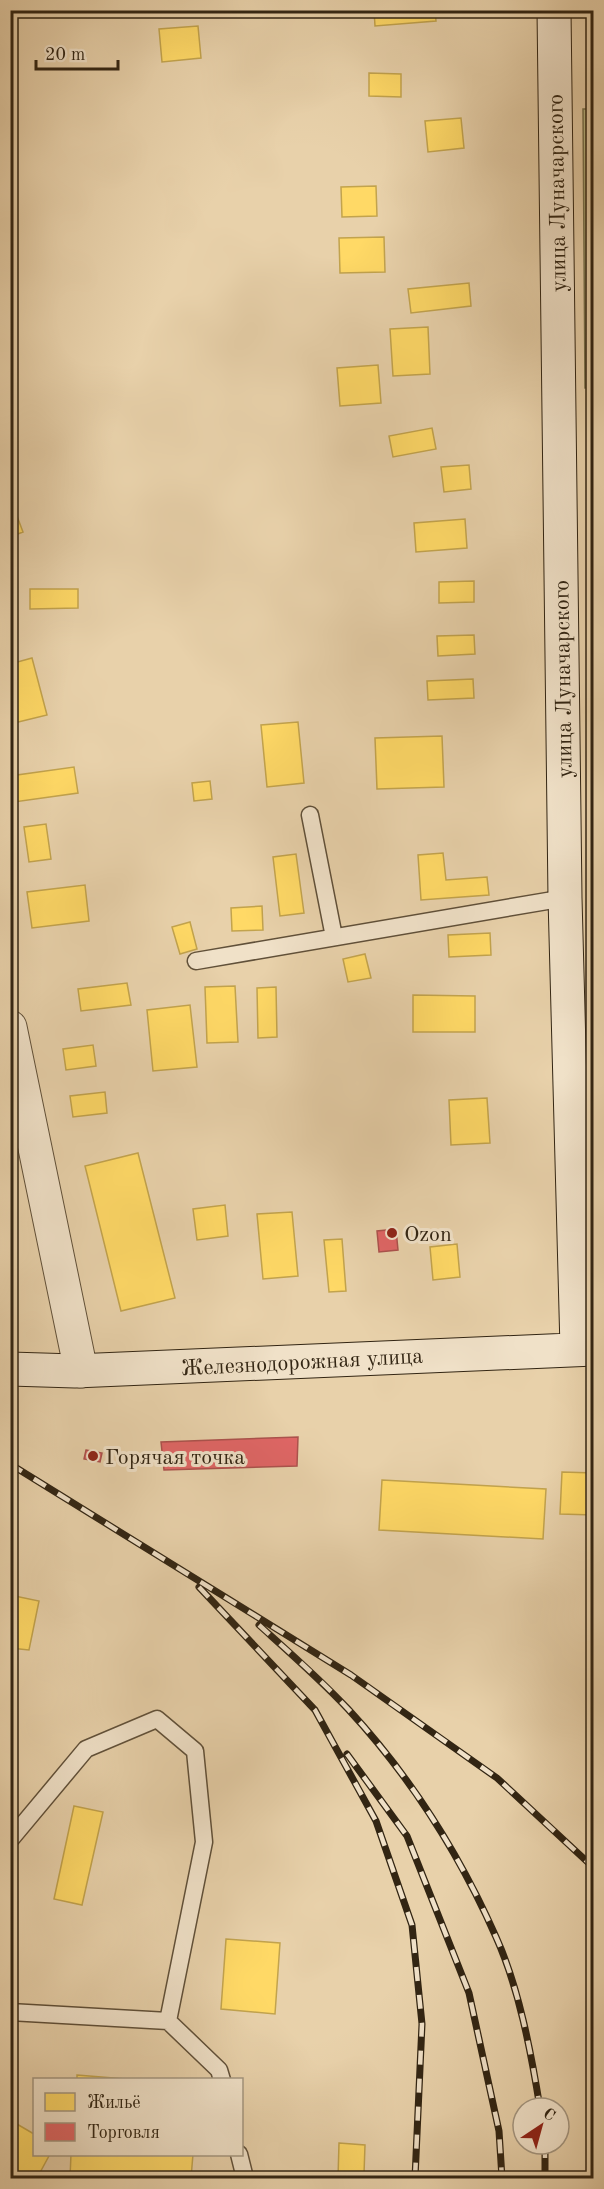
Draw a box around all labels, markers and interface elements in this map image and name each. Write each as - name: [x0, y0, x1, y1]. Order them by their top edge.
- scale bar: [36, 33, 118, 71]
- text: 20 m: [45, 46, 85, 64]
- street label: улица Луначарского: [545, 94, 571, 292]
- street label: улица Луначарского: [551, 580, 577, 778]
- place label: Ozon: [404, 1224, 452, 1246]
- marker: Ozon: [385, 1226, 399, 1240]
- street label: Железнодорожная улица: [181, 1346, 424, 1380]
- place label: Горячая точка: [105, 1447, 245, 1469]
- marker: Горячая точка: [86, 1449, 100, 1463]
- legend: [33, 2078, 243, 2156]
- text: Жильё: [87, 2094, 141, 2112]
- north arrow: [511, 2096, 571, 2156]
- text: С: [540, 2106, 558, 2125]
- text: Торговля: [87, 2124, 160, 2142]

